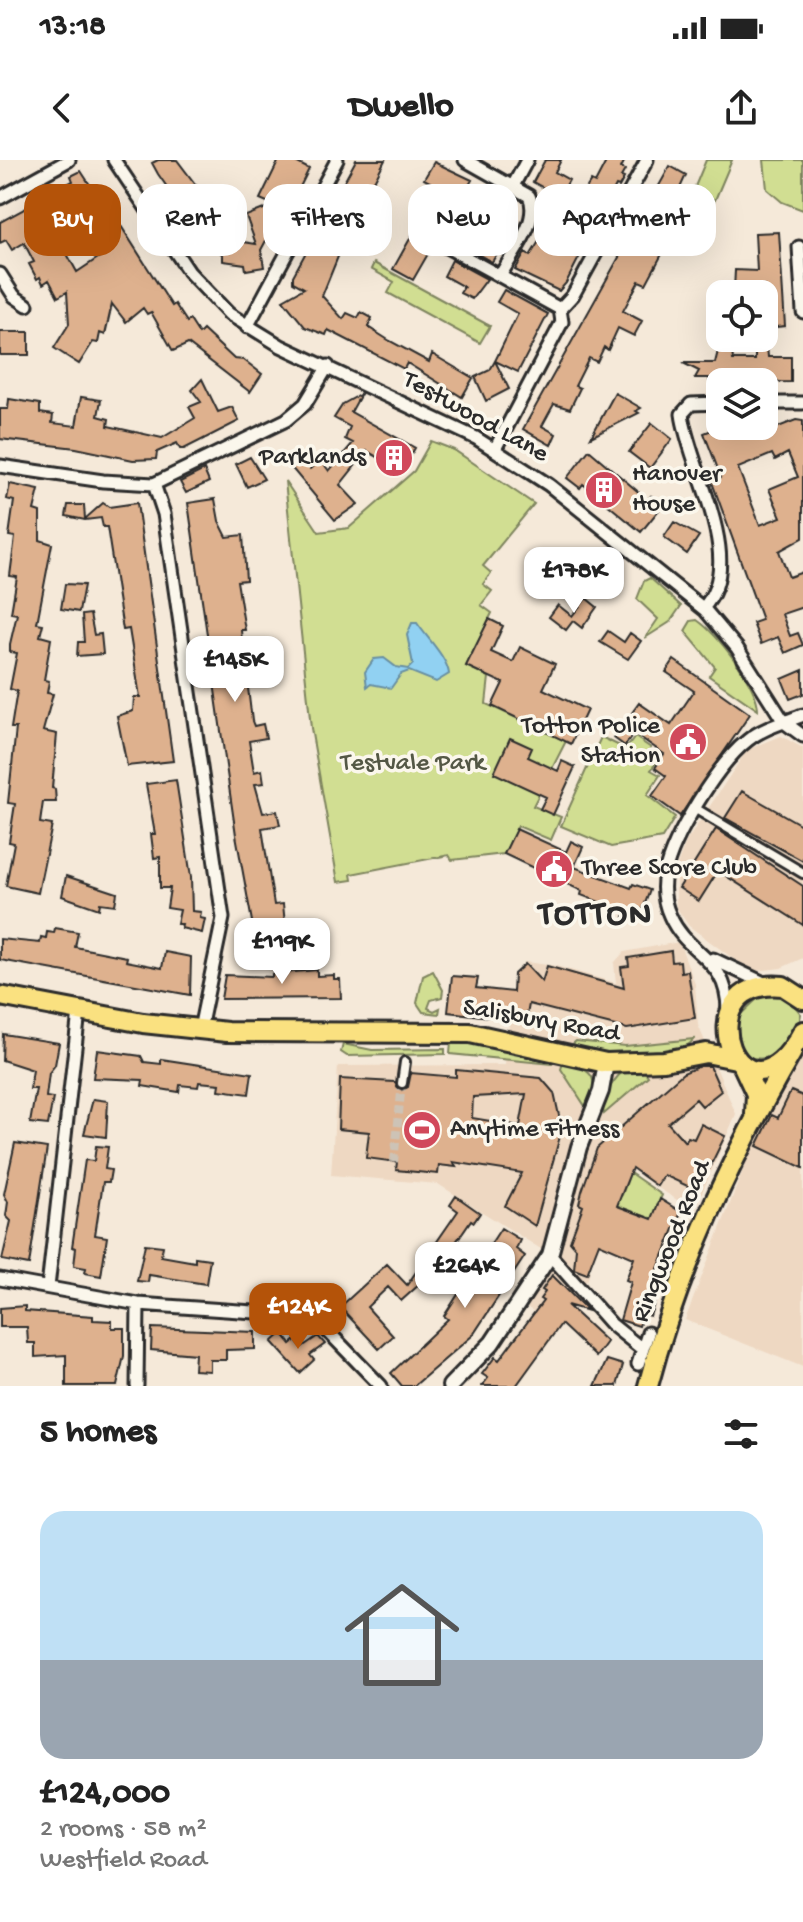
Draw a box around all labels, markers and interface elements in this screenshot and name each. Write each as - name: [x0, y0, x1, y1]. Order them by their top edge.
- text: 13:18: [40, 11, 106, 46]
- icon: back: [40, 86, 84, 130]
- icon: share: [719, 86, 763, 130]
- text: Dwello: [349, 87, 454, 130]
- chip: Buy: [24, 184, 121, 256]
- chip: Rent: [137, 184, 247, 256]
- chip: Filters: [263, 184, 392, 256]
- chip: New: [408, 184, 518, 256]
- chip: Apartment: [534, 184, 716, 256]
- map controls: [706, 280, 778, 440]
- button: locate: [706, 280, 778, 352]
- street label: Testwood Lane: [395, 364, 554, 471]
- button: layers: [706, 368, 778, 440]
- building icon: Parklands: [373, 437, 415, 479]
- place label: Parklands: [258, 443, 367, 474]
- place label: Hanover House: [632, 460, 724, 521]
- building icon: Hanover House: [583, 469, 625, 511]
- pin: £178K: [518, 547, 630, 615]
- text: £178K: [542, 557, 606, 588]
- pin: £145K: [179, 636, 291, 704]
- text: £145K: [204, 646, 266, 677]
- place label: Totton Police Station: [520, 712, 661, 773]
- public building icon: Totton Police Station: [667, 721, 709, 763]
- park label: Testvale Park: [339, 749, 488, 780]
- public building icon: Three Score Club: [533, 848, 575, 890]
- place label: Three Score Club: [580, 854, 757, 885]
- district label: TOTTON: [536, 897, 653, 937]
- pin: £119K: [226, 918, 338, 986]
- text: £119K: [252, 928, 312, 959]
- street label: Salisbury Road: [460, 993, 623, 1051]
- sports icon: Anytime Fitness: [401, 1109, 443, 1151]
- place label: Anytime Fitness: [450, 1115, 621, 1146]
- street label: Ringwood Road: [626, 1155, 720, 1327]
- pin: £264K: [409, 1242, 521, 1310]
- text: £264K: [433, 1252, 497, 1283]
- pin: £124K: [242, 1283, 354, 1351]
- text: £124K: [267, 1293, 329, 1324]
- icon: filters: [719, 1412, 763, 1456]
- text: 5 homes: [40, 1414, 156, 1454]
- icon: home: [330, 1563, 474, 1707]
- text: £124,000: [40, 1775, 170, 1815]
- text: 2 rooms · 58 m²: [40, 1815, 206, 1846]
- text: Westfield Road: [40, 1846, 207, 1877]

